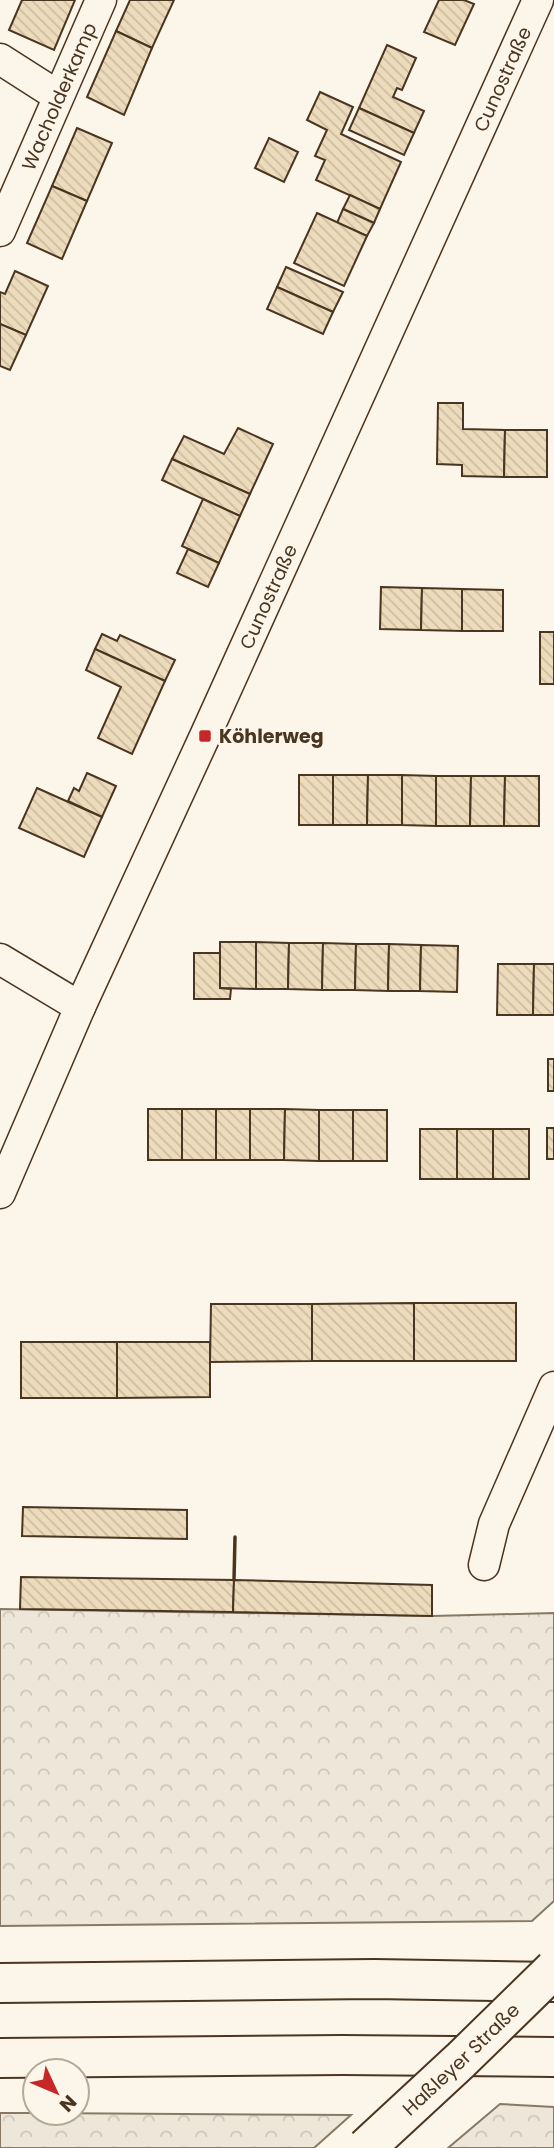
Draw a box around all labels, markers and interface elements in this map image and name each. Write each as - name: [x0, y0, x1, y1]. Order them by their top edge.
- street label: Wacholderkamp: [15, 18, 103, 174]
- street label: Cunostraße: [467, 22, 538, 136]
- street label: Cunostraße: [233, 540, 304, 653]
- place label: Köhlerweg: [219, 723, 324, 750]
- marker: Köhlerweg: [197, 728, 213, 744]
- street label: Haßleyer Straße: [396, 1997, 525, 2121]
- north arrow: [21, 2057, 91, 2127]
- text: N: [53, 2089, 83, 2118]

